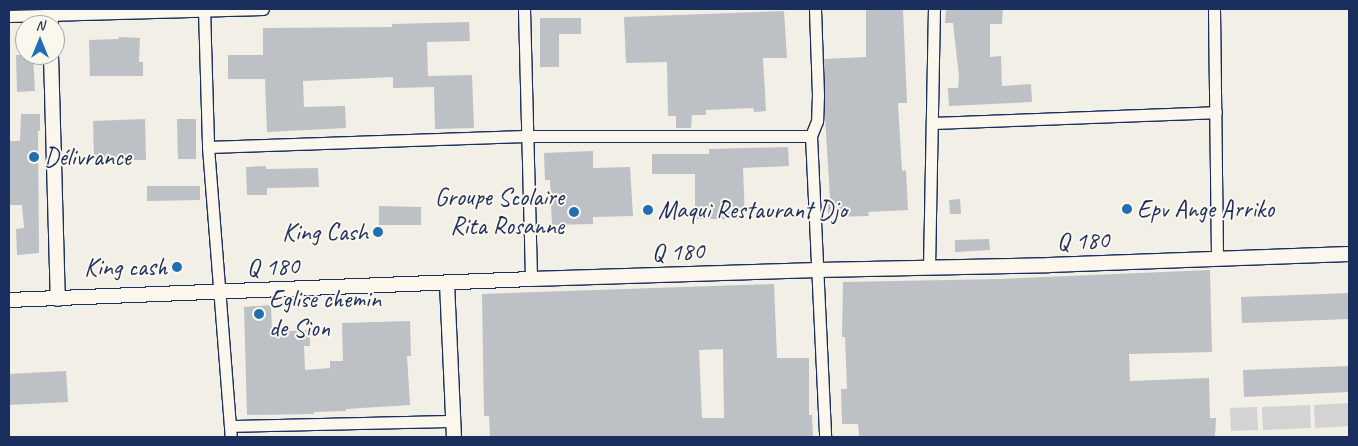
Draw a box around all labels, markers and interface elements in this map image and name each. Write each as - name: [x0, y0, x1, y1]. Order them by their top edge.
- north arrow: [15, 15, 65, 65]
- text: N: [36, 17, 44, 34]
- place label: Délivrance: [44, 142, 131, 172]
- marker: Délivrance: [28, 151, 40, 163]
- place label: Groupe Scolaire Rita Rosanne: [436, 183, 564, 242]
- place label: Epv Ange Arriko: [1137, 194, 1274, 224]
- place label: Maqui Restaurant Djo: [658, 195, 848, 225]
- marker: Epv Ange Arriko: [1121, 203, 1133, 215]
- marker: Maqui Restaurant Djo: [642, 204, 654, 216]
- marker: Groupe Scolaire Rita Rosanne: [568, 206, 580, 218]
- place label: King Cash: [282, 217, 368, 247]
- street label: Q 180: [1056, 225, 1110, 257]
- marker: King Cash: [372, 226, 384, 238]
- street label: Q 180: [651, 236, 705, 268]
- street label: Q 180: [246, 251, 300, 283]
- place label: King cash: [84, 252, 167, 282]
- marker: King cash: [171, 261, 183, 273]
- place label: Eglise chemin de Sion: [269, 285, 381, 344]
- marker: Eglise chemin de Sion: [253, 308, 265, 320]

